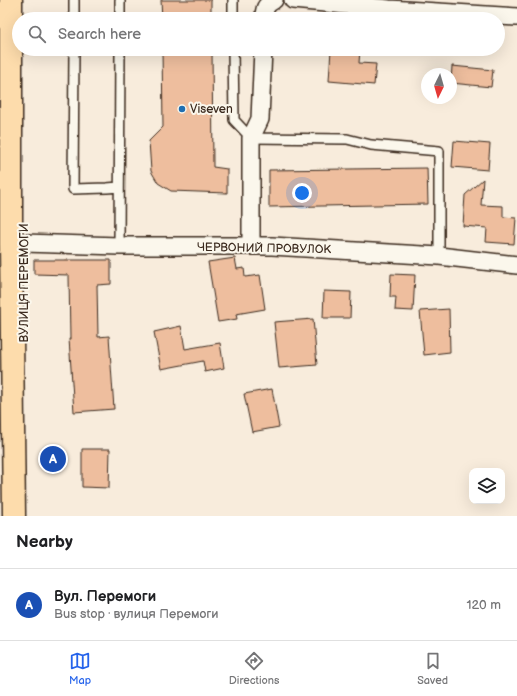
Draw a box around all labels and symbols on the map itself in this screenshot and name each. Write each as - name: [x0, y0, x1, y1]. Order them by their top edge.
- north arrow: [421, 68, 457, 104]
- place label: Viseven: [190, 102, 233, 117]
- marker: Viseven: [177, 104, 187, 114]
- your location: [292, 183, 312, 203]
- street label: ВУЛИЦЯ ПЕРЕМОГИ: [17, 223, 32, 343]
- street label: ЧЕРВОНИЙ ПРОВУЛОК: [197, 240, 331, 257]
- pin: A: [40, 444, 66, 474]

